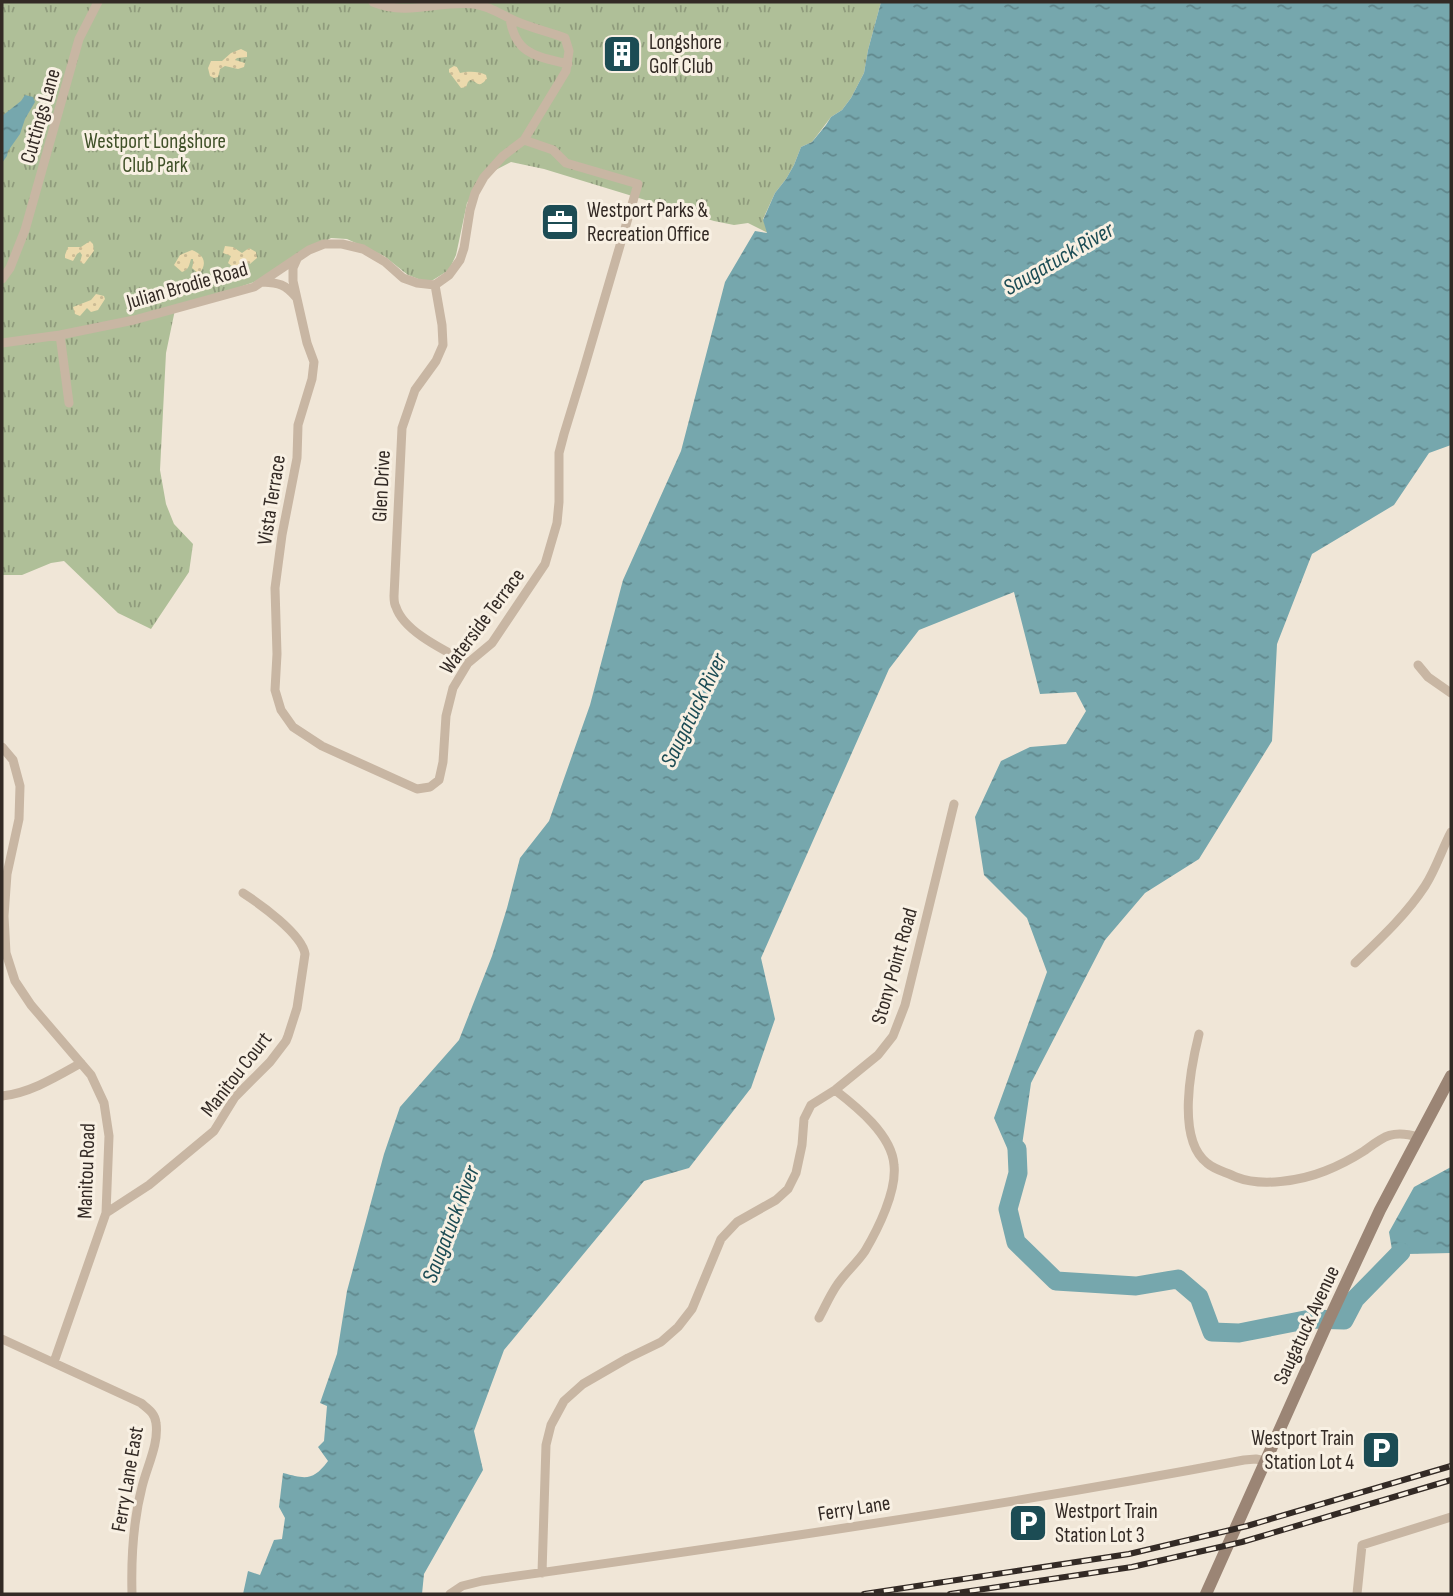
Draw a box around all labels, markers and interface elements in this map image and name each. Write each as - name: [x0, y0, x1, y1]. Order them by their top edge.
- place label: Longshore Golf Club: [649, 30, 722, 79]
- building icon: Longshore Golf Club: [601, 33, 643, 75]
- street label: Cuttings Lane: [15, 66, 66, 166]
- park label: Westport Longshore Club Park: [84, 129, 226, 178]
- place label: Westport Parks & Recreation Office: [587, 198, 710, 247]
- office icon: Westport Parks & Recreation Office: [539, 201, 581, 243]
- water label: Saugatuck River: [998, 215, 1120, 302]
- street label: Julian Brodie Road: [123, 256, 251, 315]
- street label: Glen Drive: [367, 449, 396, 523]
- street label: Vista Terrace: [252, 453, 291, 547]
- street label: Waterside Terrace: [435, 564, 530, 679]
- water label: Saugatuck River: [654, 648, 734, 772]
- street label: Stony Point Road: [866, 905, 923, 1027]
- street label: Manitou Court: [196, 1027, 277, 1122]
- street label: Manitou Road: [72, 1123, 101, 1219]
- water label: Saugatuck River: [416, 1160, 487, 1287]
- street label: Saugatuck Avenue: [1268, 1262, 1345, 1389]
- street label: Ferry Lane East: [106, 1424, 149, 1534]
- place label: Westport Train Station Lot 4: [1251, 1426, 1354, 1475]
- parking icon: Westport Train Station Lot 4: [1360, 1429, 1402, 1471]
- street label: Ferry Lane: [816, 1490, 892, 1527]
- place label: Westport Train Station Lot 3: [1055, 1499, 1158, 1548]
- parking icon: Westport Train Station Lot 3: [1007, 1502, 1049, 1544]

